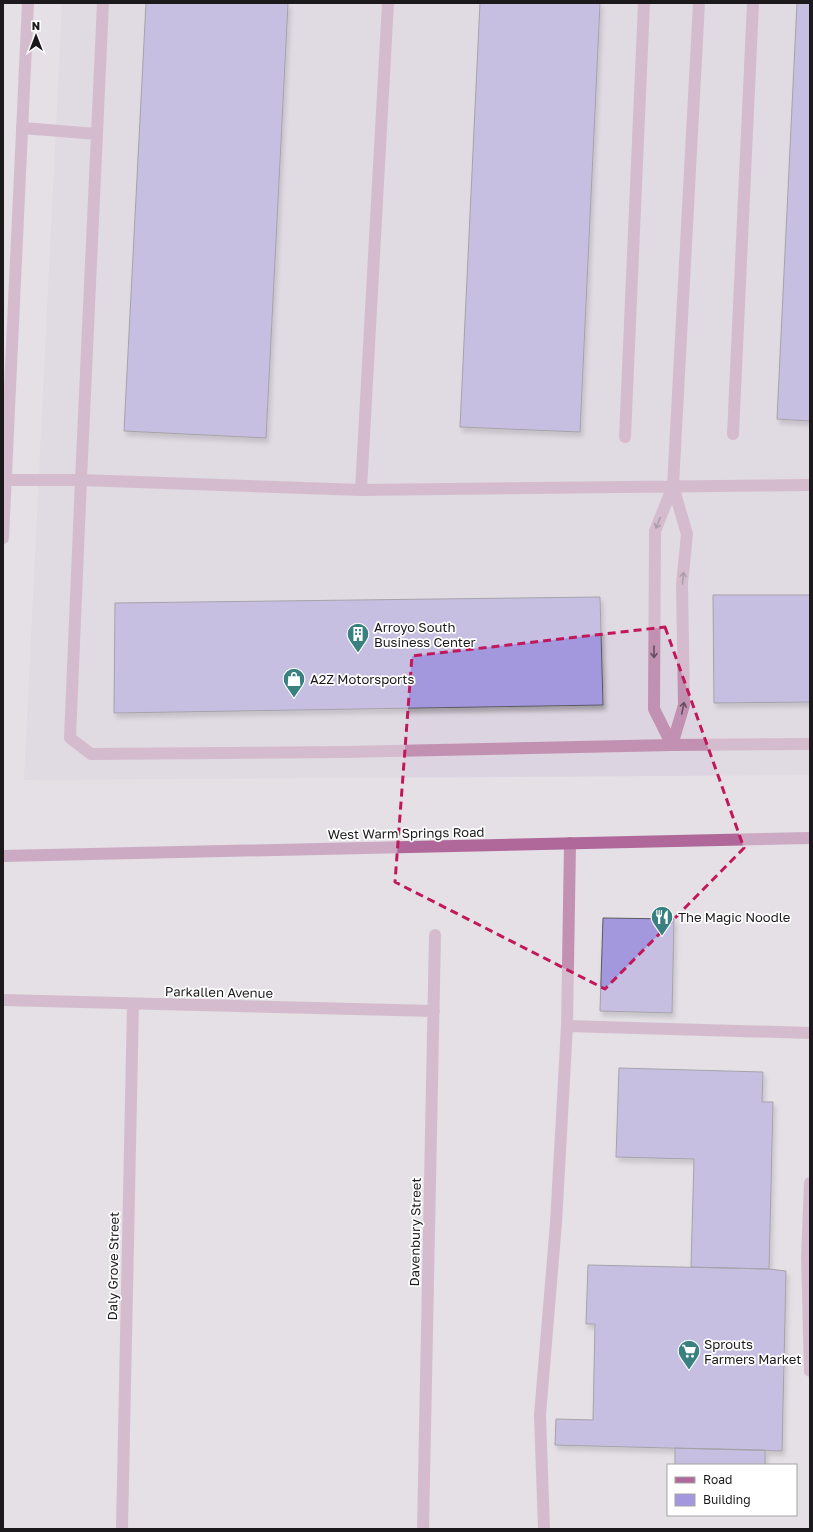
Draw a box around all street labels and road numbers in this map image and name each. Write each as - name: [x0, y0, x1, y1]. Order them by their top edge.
- street label: West Warm Springs Road: [327, 824, 485, 842]
- street label: Parkallen Avenue: [165, 983, 273, 1001]
- street label: Davenbury Street: [406, 1177, 424, 1287]
- street label: Daly Grove Street: [104, 1211, 122, 1321]

